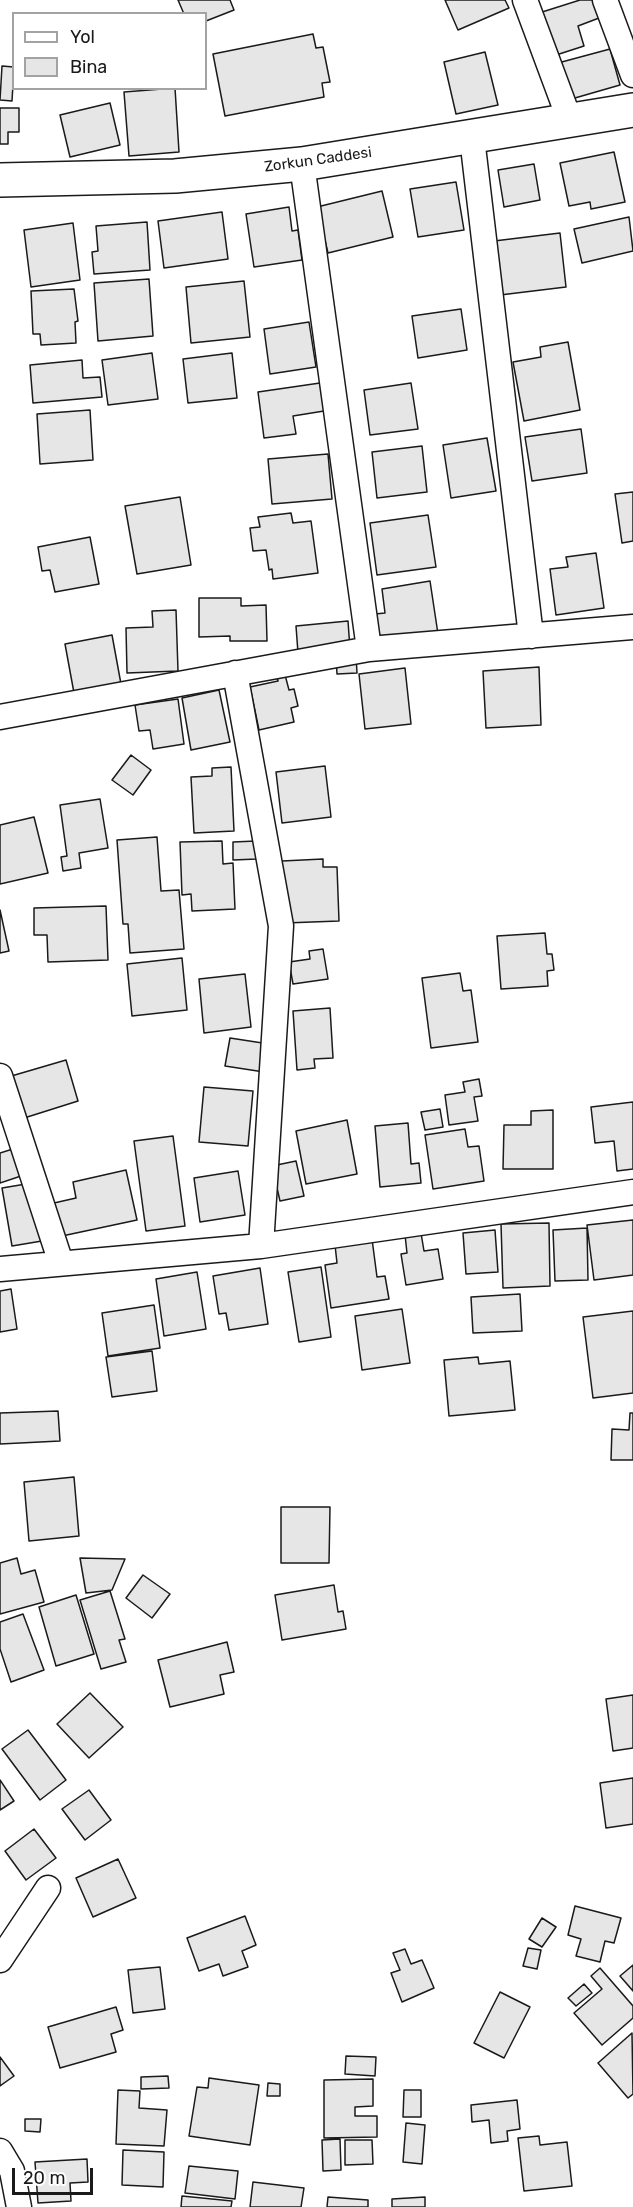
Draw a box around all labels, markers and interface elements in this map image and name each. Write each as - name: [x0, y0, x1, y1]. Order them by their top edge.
- legend: [12, 12, 207, 90]
- text: Yol: [70, 26, 95, 48]
- text: Bina: [70, 56, 107, 78]
- street label: Zorkun Caddesi: [263, 144, 373, 176]
- scale bar: [15, 2156, 96, 2194]
- text: 20 m: [23, 2167, 65, 2189]

